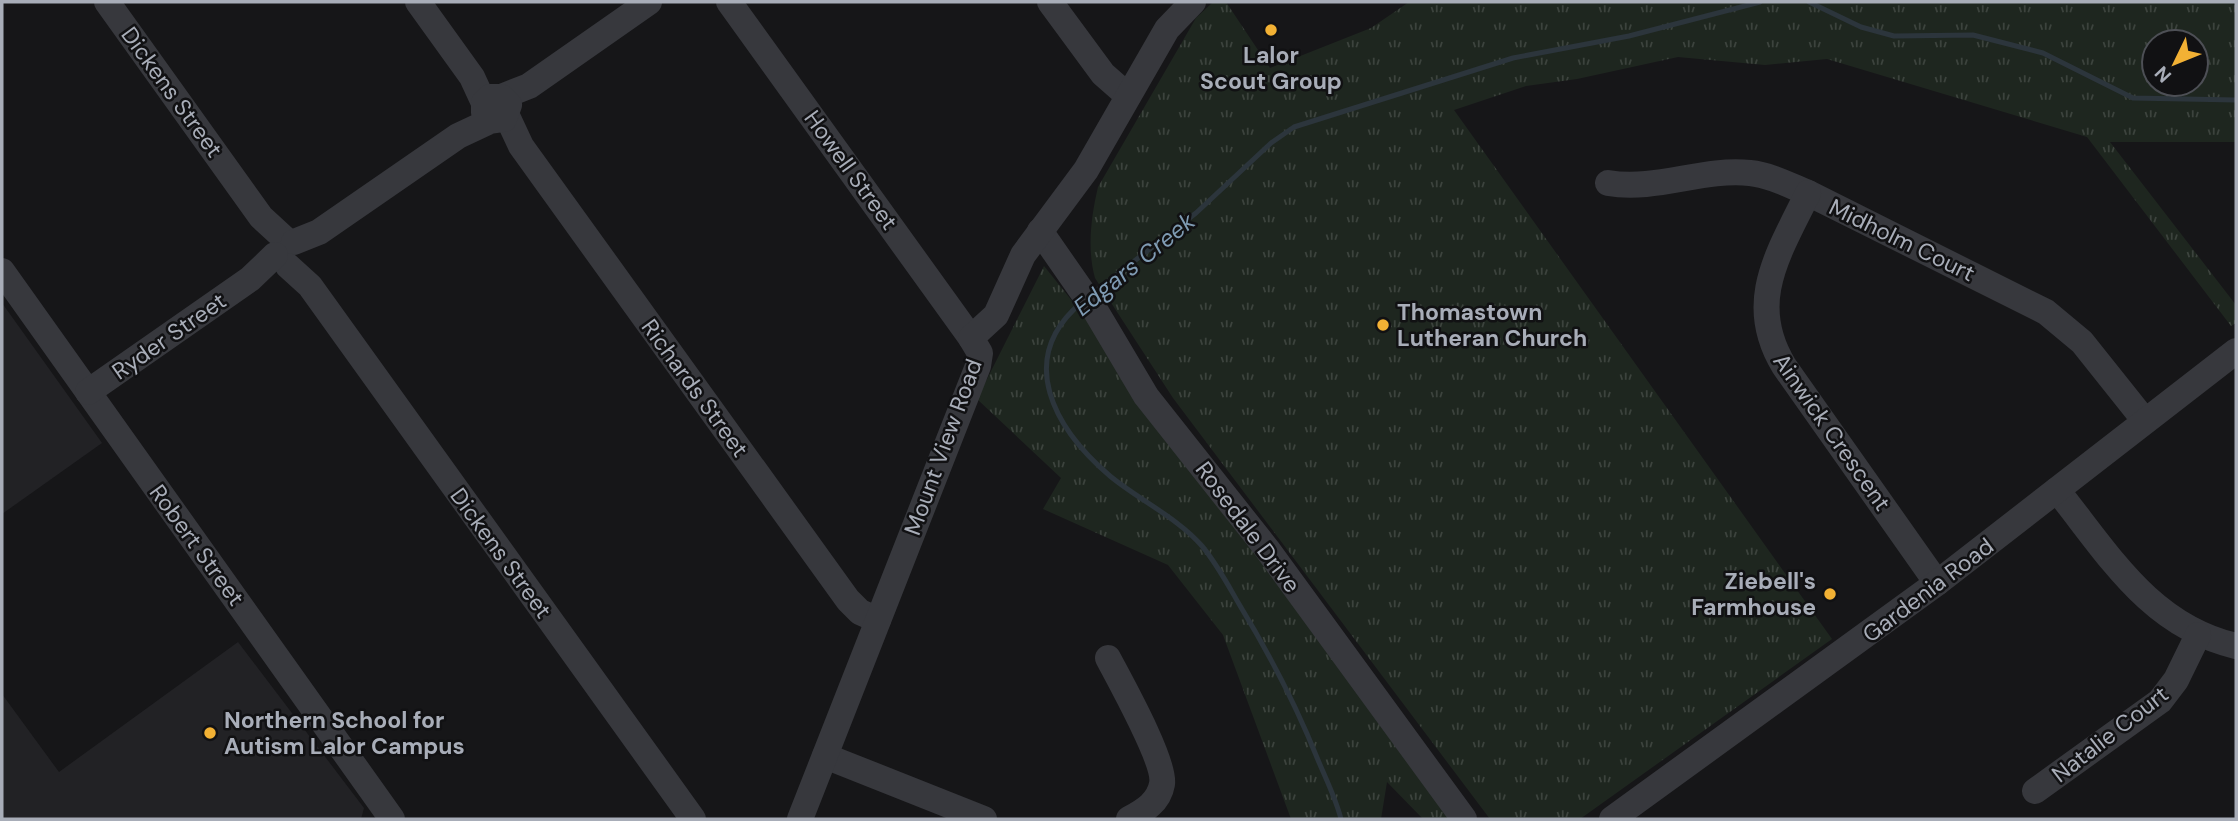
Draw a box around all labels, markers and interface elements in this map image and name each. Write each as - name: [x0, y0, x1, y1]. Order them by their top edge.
- street label: Dickens Street: [114, 21, 230, 163]
- marker: Lalor Scout Group: [1263, 22, 1279, 38]
- north arrow: [2140, 28, 2210, 98]
- place label: Lalor Scout Group: [1200, 40, 1342, 96]
- text: N: [2149, 61, 2177, 88]
- street label: Howell Street: [798, 104, 904, 236]
- street label: Midholm Court: [1824, 192, 1980, 288]
- water label: Edgars Creek: [1067, 205, 1202, 323]
- street label: Ryder Street: [106, 286, 232, 386]
- place label: Thomastown Lutheran Church: [1397, 297, 1587, 353]
- street label: Richards Street: [635, 313, 755, 463]
- marker: Thomastown Lutheran Church: [1375, 317, 1391, 333]
- street label: Ainwick Crescent: [1767, 347, 1897, 517]
- street label: Mount View Road: [897, 355, 989, 539]
- street label: Rosedale Drive: [1189, 455, 1307, 599]
- street label: Robert Street: [143, 478, 251, 612]
- street label: Dickens Street: [443, 482, 559, 624]
- street label: Gardenia Road: [1857, 531, 1999, 649]
- place label: Ziebell's Farmhouse: [1691, 566, 1816, 622]
- marker: Ziebell's Farmhouse: [1822, 586, 1838, 602]
- street label: Natalie Court: [2045, 679, 2175, 789]
- place label: Northern School for Autism Lalor Campus: [224, 705, 465, 761]
- marker: Northern School for Autism Lalor Campus: [202, 725, 218, 741]

